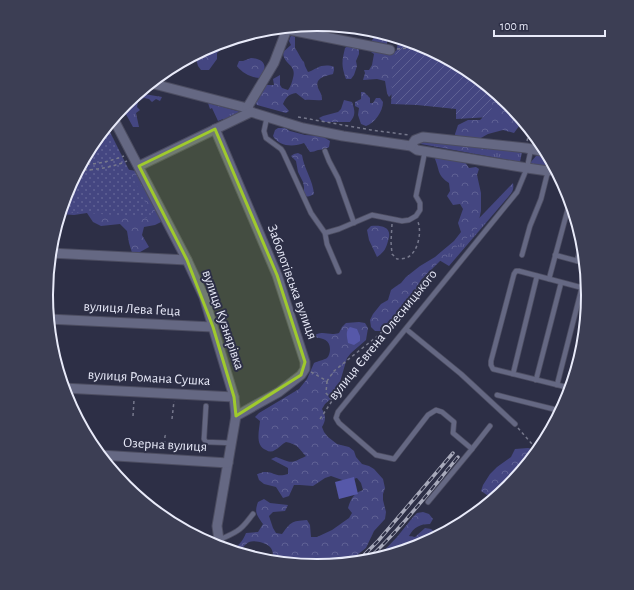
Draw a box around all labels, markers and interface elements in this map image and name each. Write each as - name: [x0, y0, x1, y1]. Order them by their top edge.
- scale bar: [494, 12, 605, 38]
- text: 100 m: [500, 20, 528, 32]
- street label: Заболотівська вулиця: [265, 223, 319, 341]
- street label: вулиця Євгена Олесницького: [326, 267, 440, 403]
- street label: вулиця Кузнярівка: [199, 268, 247, 372]
- street label: вулиця Лева Ґеца: [83, 299, 181, 319]
- street label: вулиця Романа Сушка: [87, 368, 211, 388]
- street label: Озерна вулиця: [122, 436, 208, 454]

